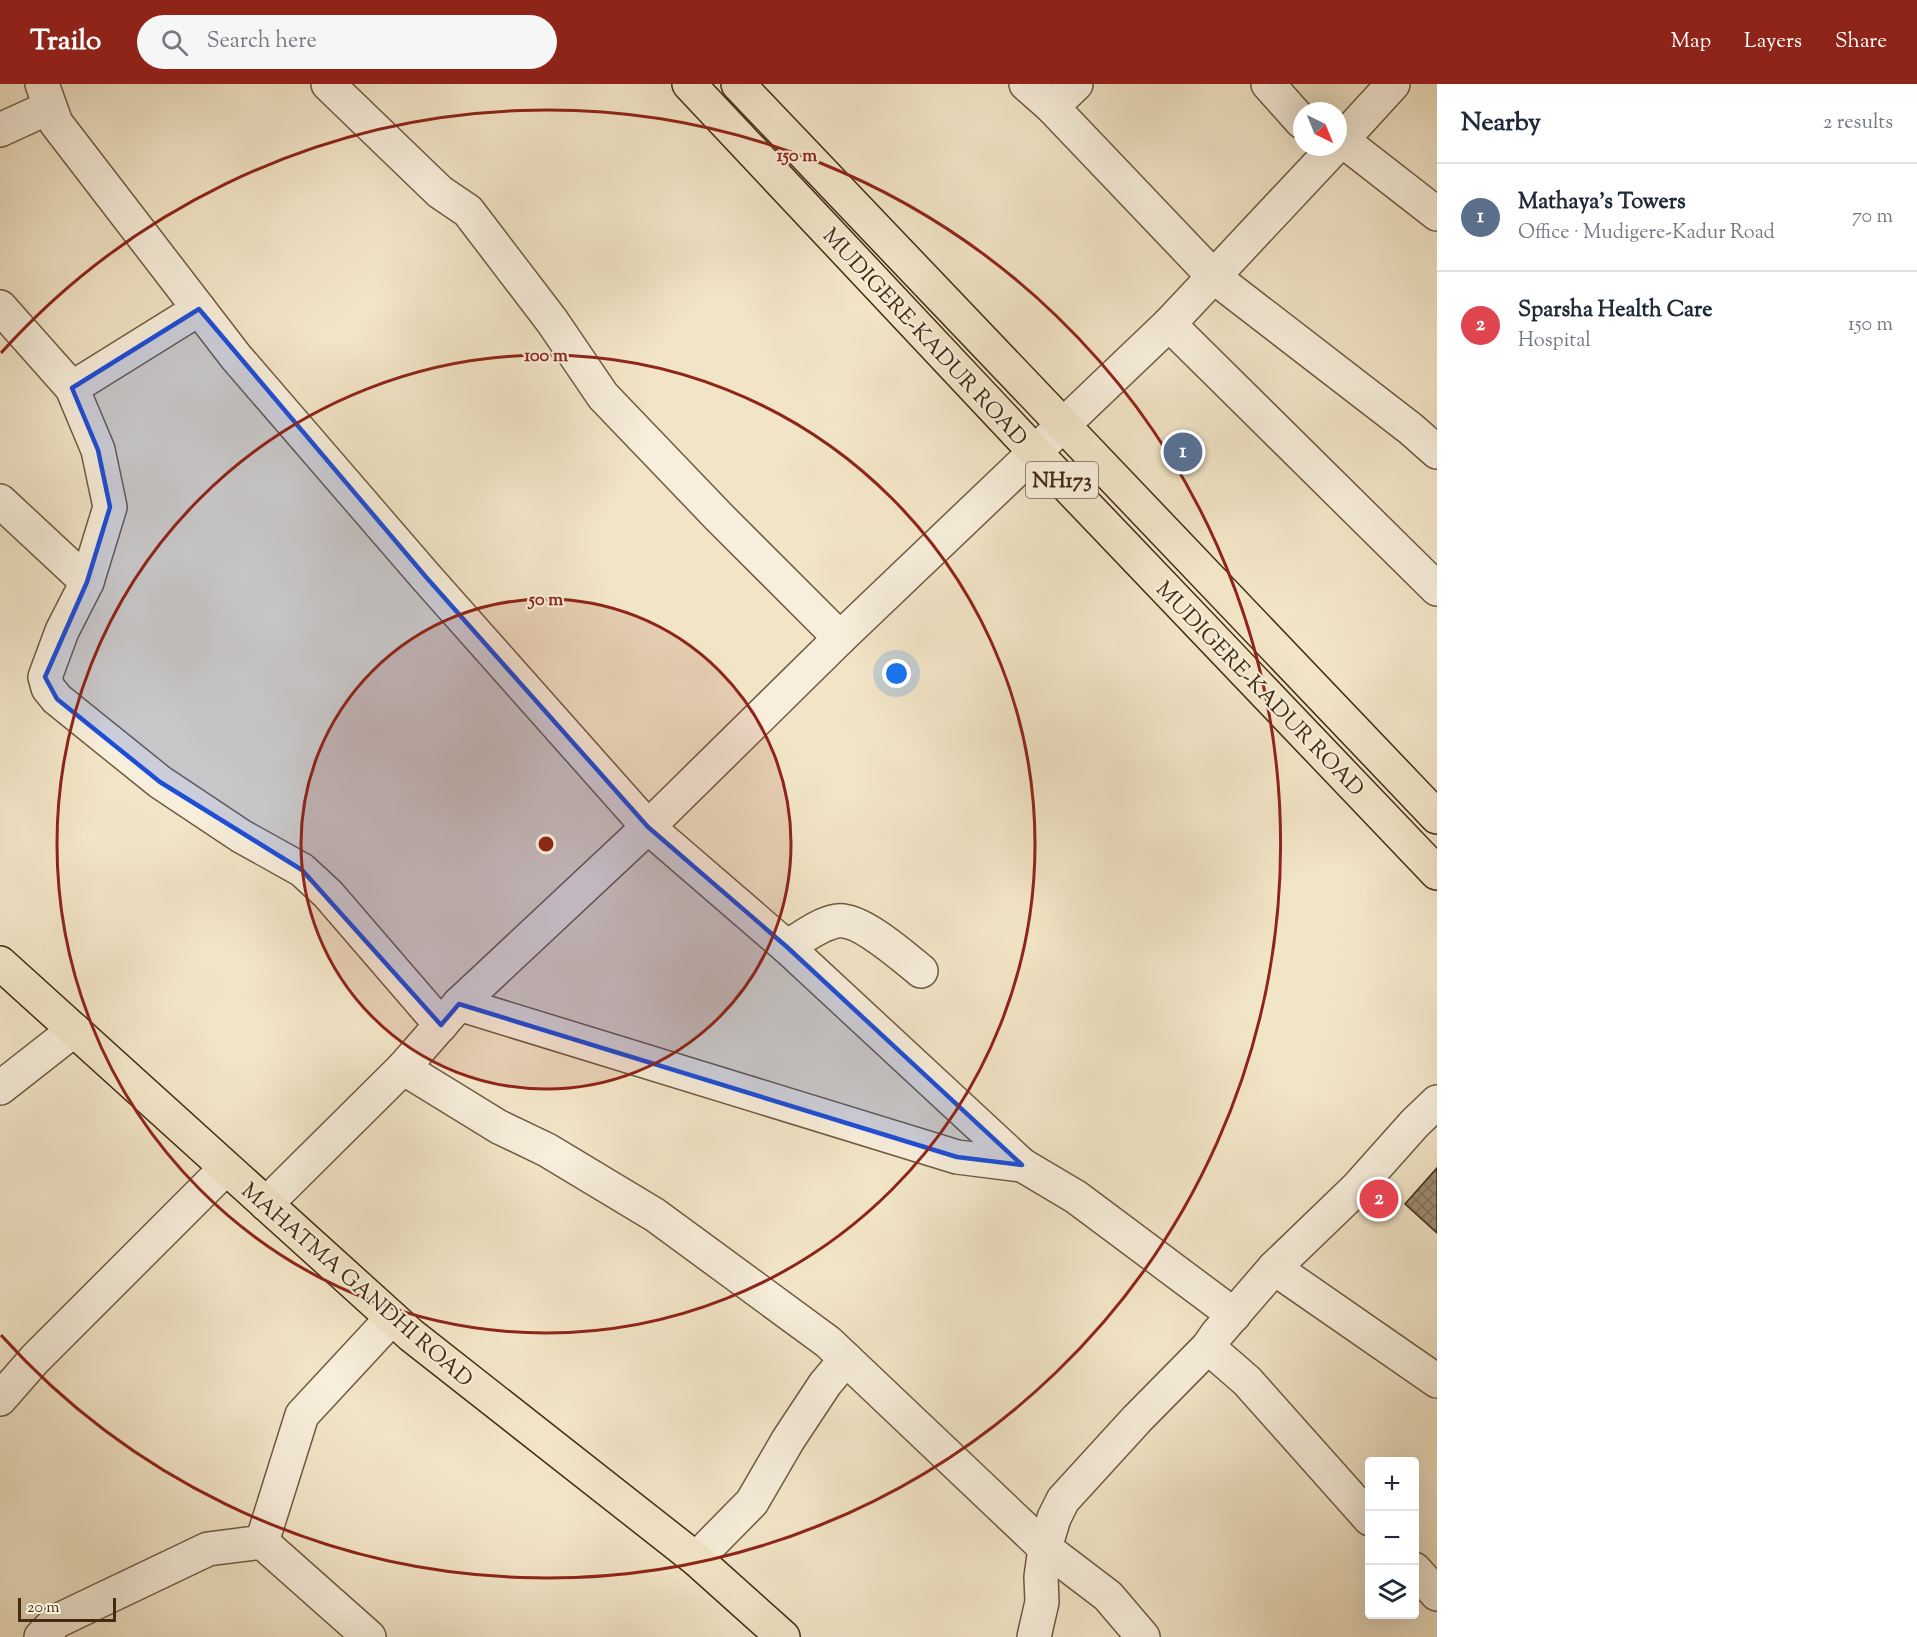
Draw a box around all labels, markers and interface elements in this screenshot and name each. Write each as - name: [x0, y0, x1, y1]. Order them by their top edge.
- search box: [137, 15, 557, 69]
- text: Trailo: [30, 22, 101, 62]
- icon: search: [158, 26, 191, 59]
- text: Search here: [206, 26, 317, 58]
- text: Map: [1671, 27, 1711, 57]
- text: Layers: [1744, 27, 1802, 57]
- text: Share: [1835, 27, 1887, 57]
- north arrow: [1293, 102, 1347, 156]
- text: Nearby: [1461, 105, 1541, 142]
- text: 2 results: [1823, 109, 1893, 138]
- text: 150 m: [777, 144, 817, 170]
- text: Mathaya's Towers: [1518, 187, 1686, 219]
- text: 1: [1477, 203, 1484, 232]
- text: 70 m: [1852, 203, 1893, 232]
- text: Office · Mudigere-Kadur Road: [1518, 219, 1775, 248]
- street label: MUDIGERE-KADUR ROAD: [814, 222, 1034, 454]
- text: Sparsha Health Care: [1518, 295, 1712, 327]
- text: 2: [1476, 311, 1485, 340]
- text: 150 m: [1848, 311, 1893, 340]
- text: Hospital: [1518, 327, 1591, 356]
- text: 100 m: [524, 344, 568, 370]
- pin: 1: [1164, 430, 1202, 475]
- road number: NH173: [1026, 462, 1098, 498]
- street label: MUDIGERE-KADUR ROAD: [1147, 575, 1371, 805]
- text: 50 m: [527, 588, 563, 614]
- your location: [882, 659, 911, 688]
- centre of rings: [536, 834, 556, 854]
- street label: MAHATMA GANDHI ROAD: [233, 1176, 479, 1396]
- pin: 2: [1360, 1176, 1398, 1222]
- map controls: [1365, 1457, 1419, 1619]
- button: +: [1365, 1457, 1419, 1511]
- button: −: [1365, 1511, 1419, 1565]
- button: layers: [1365, 1565, 1419, 1619]
- scale bar: [18, 1595, 116, 1622]
- text: 20 m: [27, 1597, 60, 1620]

